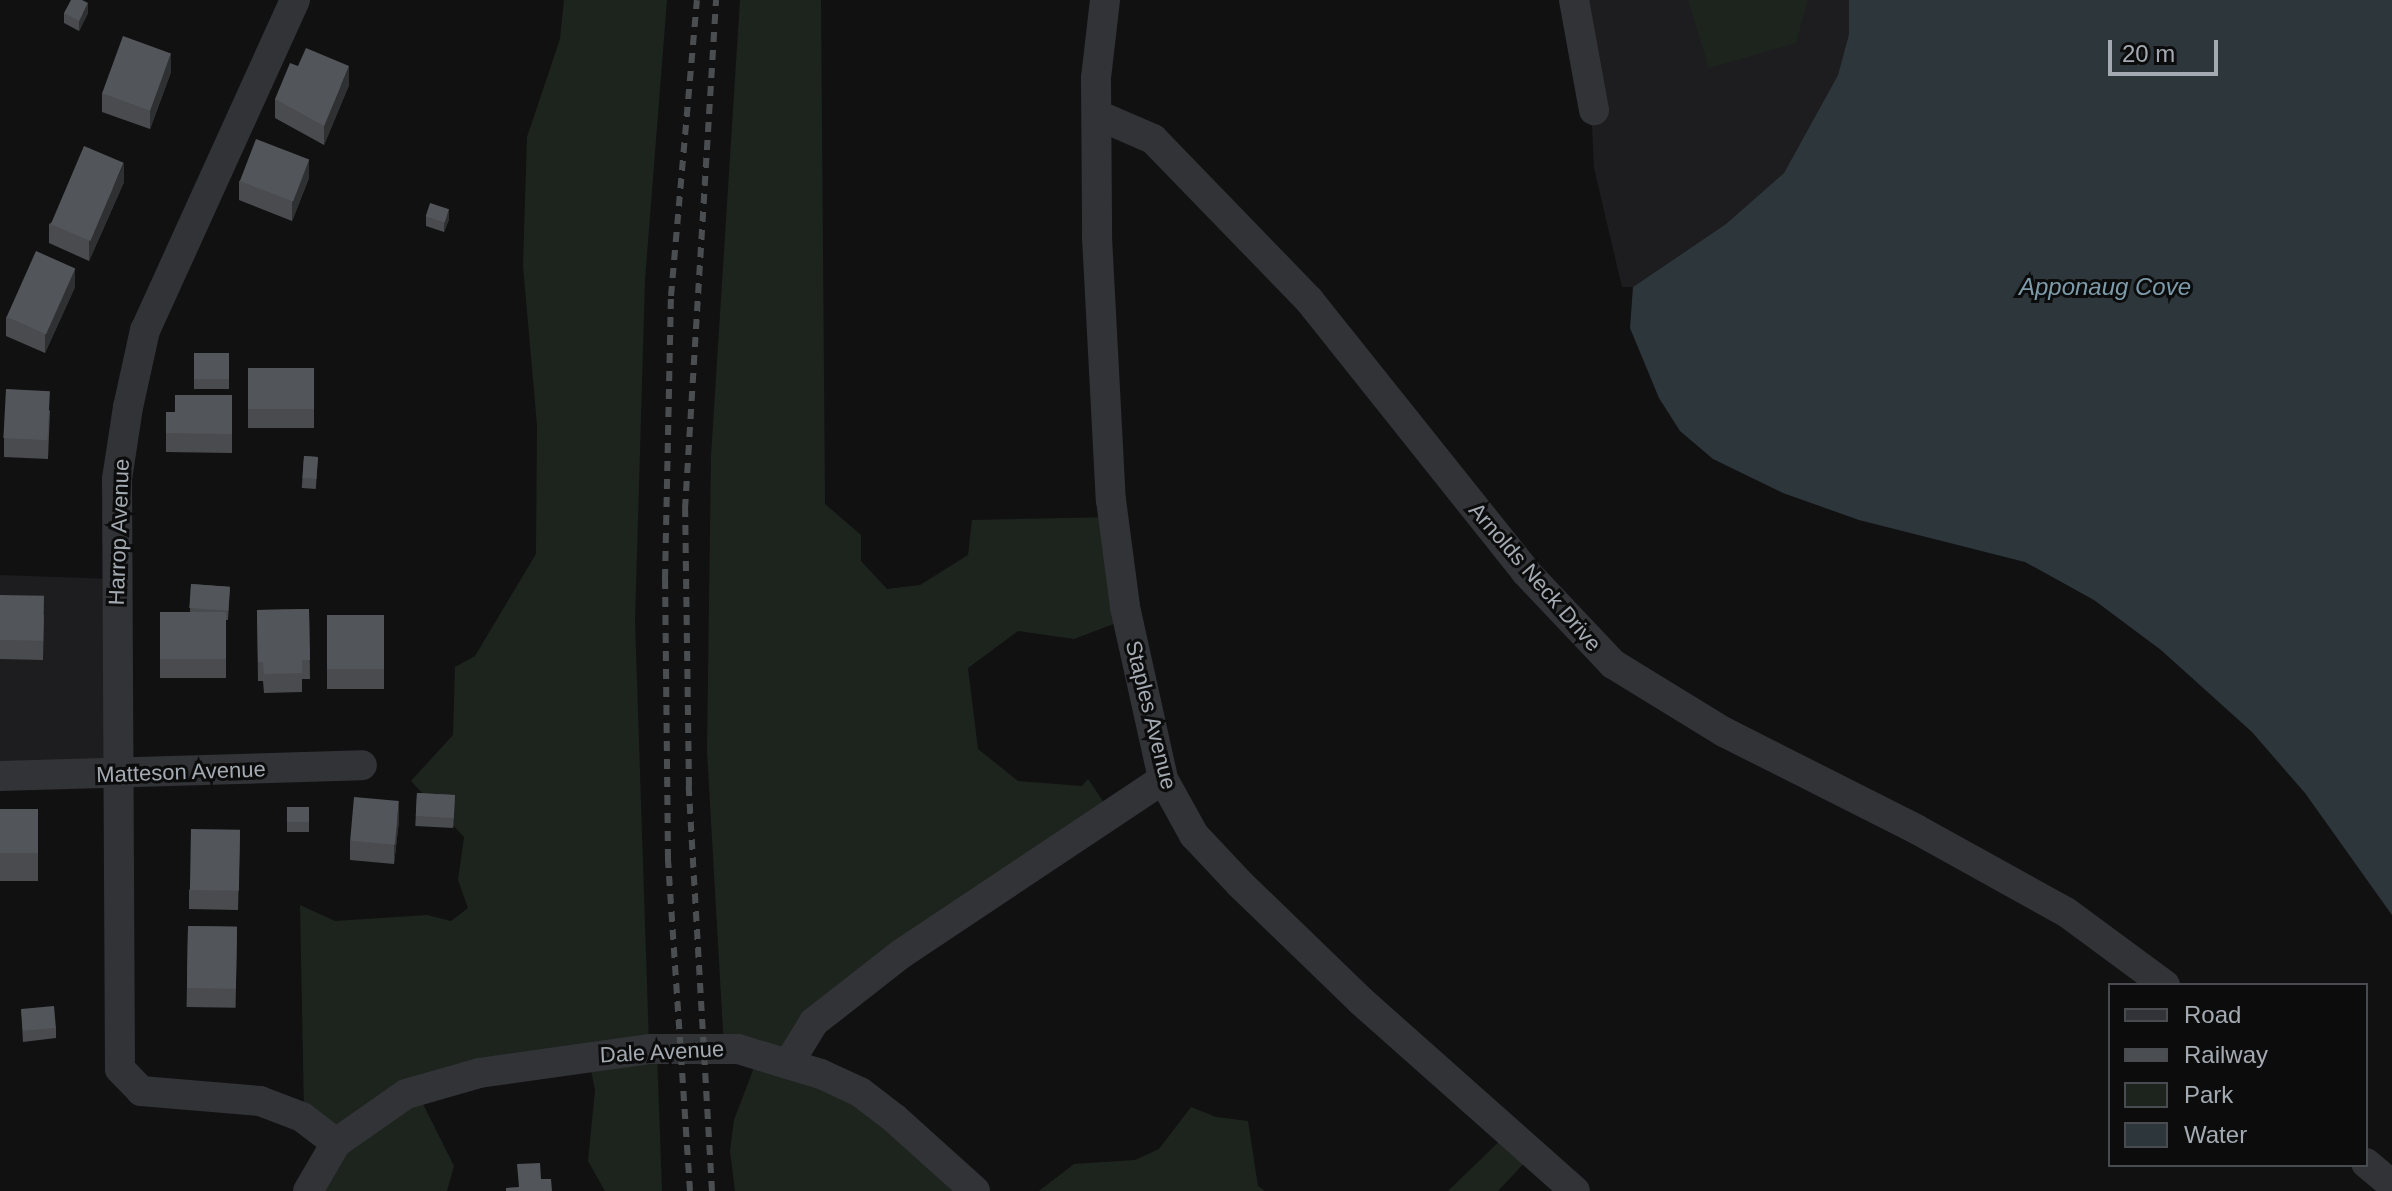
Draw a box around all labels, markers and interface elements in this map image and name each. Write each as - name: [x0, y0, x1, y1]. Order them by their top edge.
- scale bar: [2112, 24, 2222, 74]
- text: 20 m: [2122, 40, 2175, 67]
- water label: Apponaug Cove: [2019, 273, 2191, 301]
- street label: Harrop Avenue: [103, 458, 135, 606]
- street label: Arnolds Neck Drive: [1463, 497, 1607, 657]
- street label: Staples Avenue: [1120, 637, 1182, 793]
- street label: Matteson Avenue: [95, 756, 267, 788]
- legend: [2108, 983, 2368, 1167]
- text: Road: [2184, 1001, 2241, 1028]
- street label: Dale Avenue: [599, 1036, 725, 1068]
- text: Railway: [2184, 1041, 2268, 1068]
- text: Park: [2184, 1081, 2233, 1108]
- text: Water: [2184, 1121, 2247, 1148]

